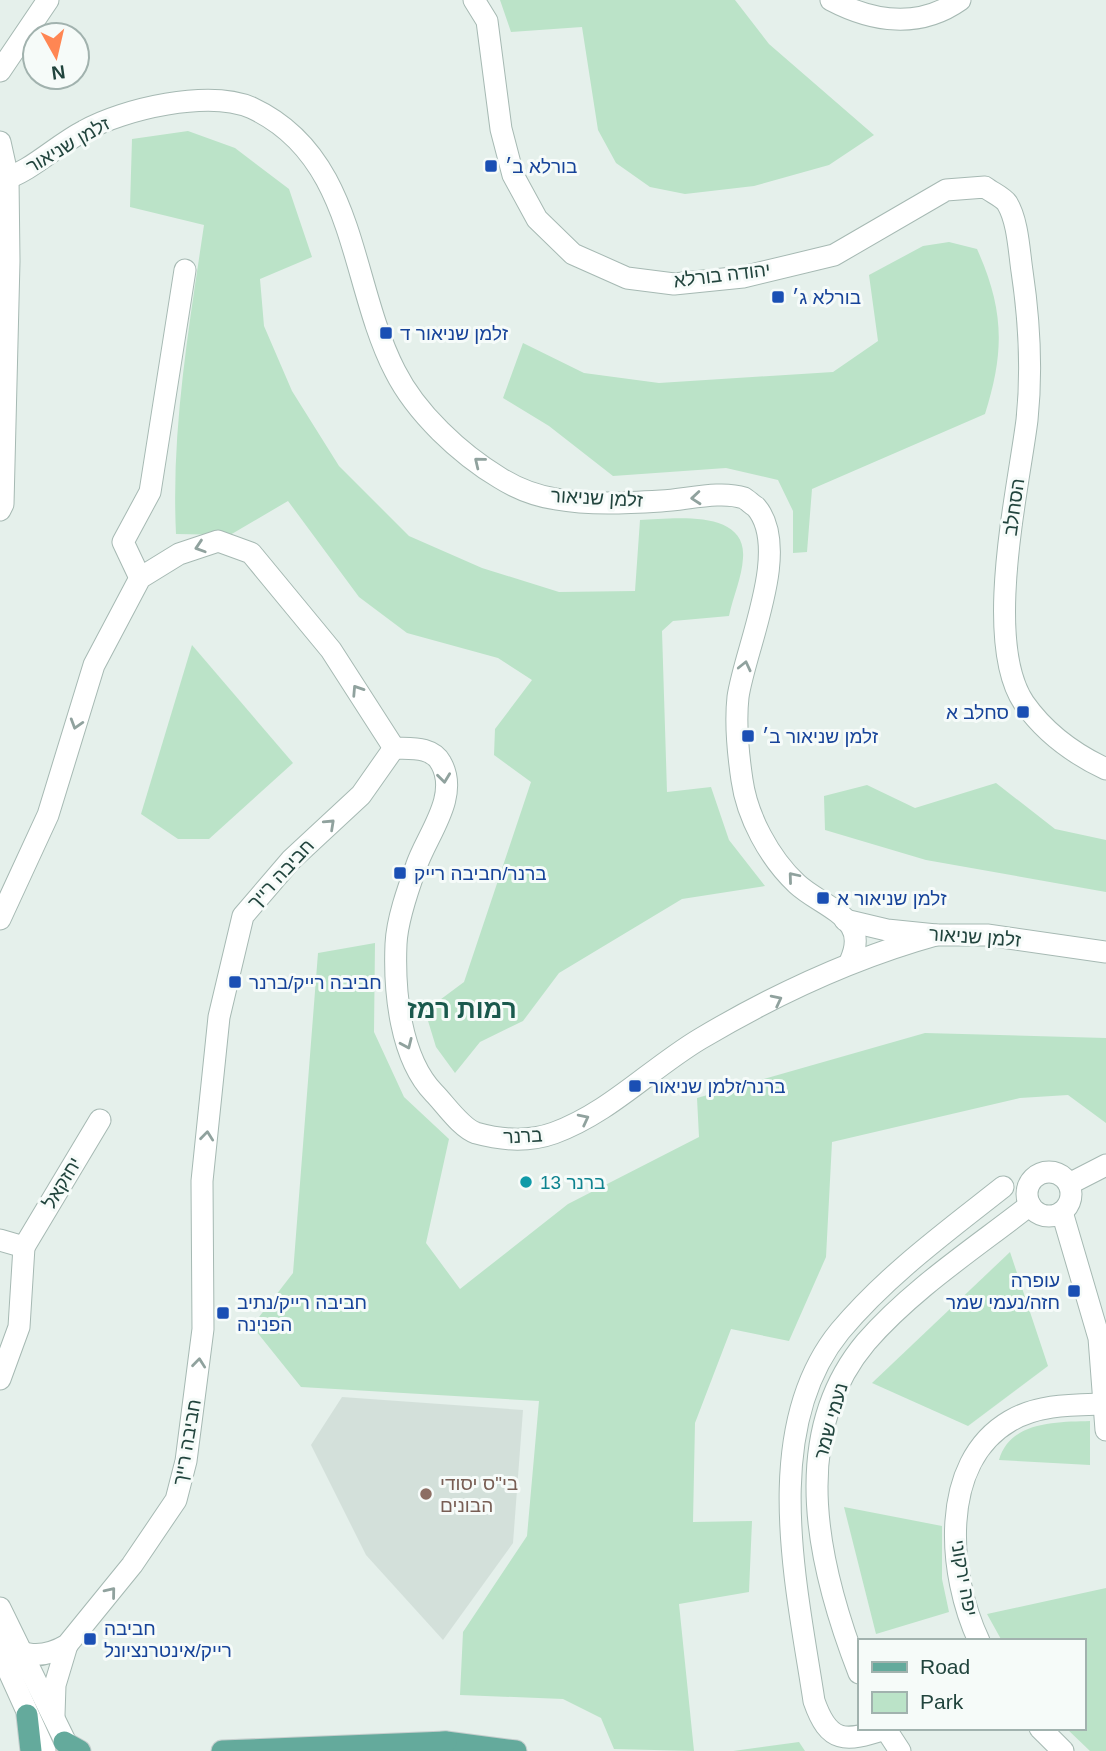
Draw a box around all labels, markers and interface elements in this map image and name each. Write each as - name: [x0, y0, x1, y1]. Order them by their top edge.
- north arrow: [21, 21, 91, 91]
- text: N: [50, 61, 67, 84]
- street label: זלמן שניאור: [23, 113, 113, 177]
- place label: בורלא ב׳: [505, 156, 577, 177]
- marker: בורלא ב׳: [483, 158, 499, 174]
- street label: יהודה בורלא: [672, 259, 772, 291]
- place label: בורלא ג׳: [792, 287, 861, 308]
- marker: בורלא ג׳: [770, 289, 786, 305]
- place label: זלמן שניאור ד: [400, 323, 508, 344]
- marker: זלמן שניאור ד: [378, 325, 394, 341]
- one-way arrow: [474, 457, 486, 470]
- street label: הסחלב: [1000, 477, 1028, 537]
- street label: זלמן שניאור: [550, 485, 644, 511]
- one-way arrow: [690, 490, 701, 505]
- one-way arrow: [195, 539, 207, 553]
- one-way arrow: [737, 660, 752, 672]
- one-way arrow: [352, 685, 365, 698]
- place label: סחלב א: [946, 702, 1009, 723]
- marker: סחלב א: [1015, 704, 1031, 720]
- one-way arrow: [70, 717, 85, 729]
- place label: זלמן שניאור ב׳: [762, 726, 878, 747]
- marker: זלמן שניאור ב׳: [740, 728, 756, 744]
- one-way arrow: [436, 772, 451, 784]
- one-way arrow: [321, 820, 334, 832]
- street label: חביבה רייך: [244, 835, 318, 913]
- place label: ברנר/חביבה רייק: [414, 863, 547, 884]
- marker: ברנר/חביבה רייק: [392, 865, 408, 881]
- one-way arrow: [788, 873, 801, 885]
- place label: זלמן שניאור א: [837, 888, 947, 909]
- marker: זלמן שניאור א: [815, 890, 831, 906]
- street label: זלמן שניאור: [928, 923, 1022, 951]
- place label: חביבה רייק/ברנר: [249, 972, 382, 993]
- marker: חביבה רייק/ברנר: [227, 974, 243, 990]
- district label: רמות רמז: [407, 994, 517, 1024]
- one-way arrow: [770, 994, 782, 1008]
- one-way arrow: [399, 1037, 413, 1049]
- place label: ברנר/זלמן שניאור: [649, 1076, 786, 1097]
- marker: ברנר/זלמן שניאור: [627, 1078, 643, 1094]
- one-way arrow: [577, 1114, 589, 1127]
- street label: ברנר: [503, 1124, 543, 1148]
- one-way arrow: [199, 1130, 214, 1141]
- street label: יחזקאל: [39, 1154, 85, 1212]
- place label: ברנר 13: [540, 1172, 605, 1193]
- marker: ברנר 13: [518, 1174, 534, 1190]
- place label: עופרה חזה/נעמי שמר: [946, 1270, 1060, 1313]
- marker: עופרה חזה/נעמי שמר: [1066, 1283, 1082, 1299]
- place label: חביבה רייק/נתיב הפנינה: [237, 1292, 367, 1335]
- marker: חביבה רייק/נתיב הפנינה: [215, 1305, 231, 1321]
- one-way arrow: [192, 1357, 207, 1369]
- street label: נעמי שמר: [810, 1380, 852, 1462]
- street label: חביבה רייך: [169, 1397, 205, 1487]
- place label: בי"ס יסודי הבונים: [440, 1473, 518, 1516]
- marker: בי"ס יסודי הבונים: [418, 1486, 434, 1502]
- street label: יפה ירקוני: [947, 1538, 981, 1618]
- one-way arrow: [103, 1587, 115, 1600]
- place label: חביבה רייק/אינטרנציונל: [104, 1618, 232, 1661]
- marker: חביבה רייק/אינטרנציונל: [82, 1631, 98, 1647]
- legend: [858, 1639, 1085, 1730]
- text: Road: [920, 1655, 970, 1678]
- text: Park: [920, 1690, 964, 1713]

